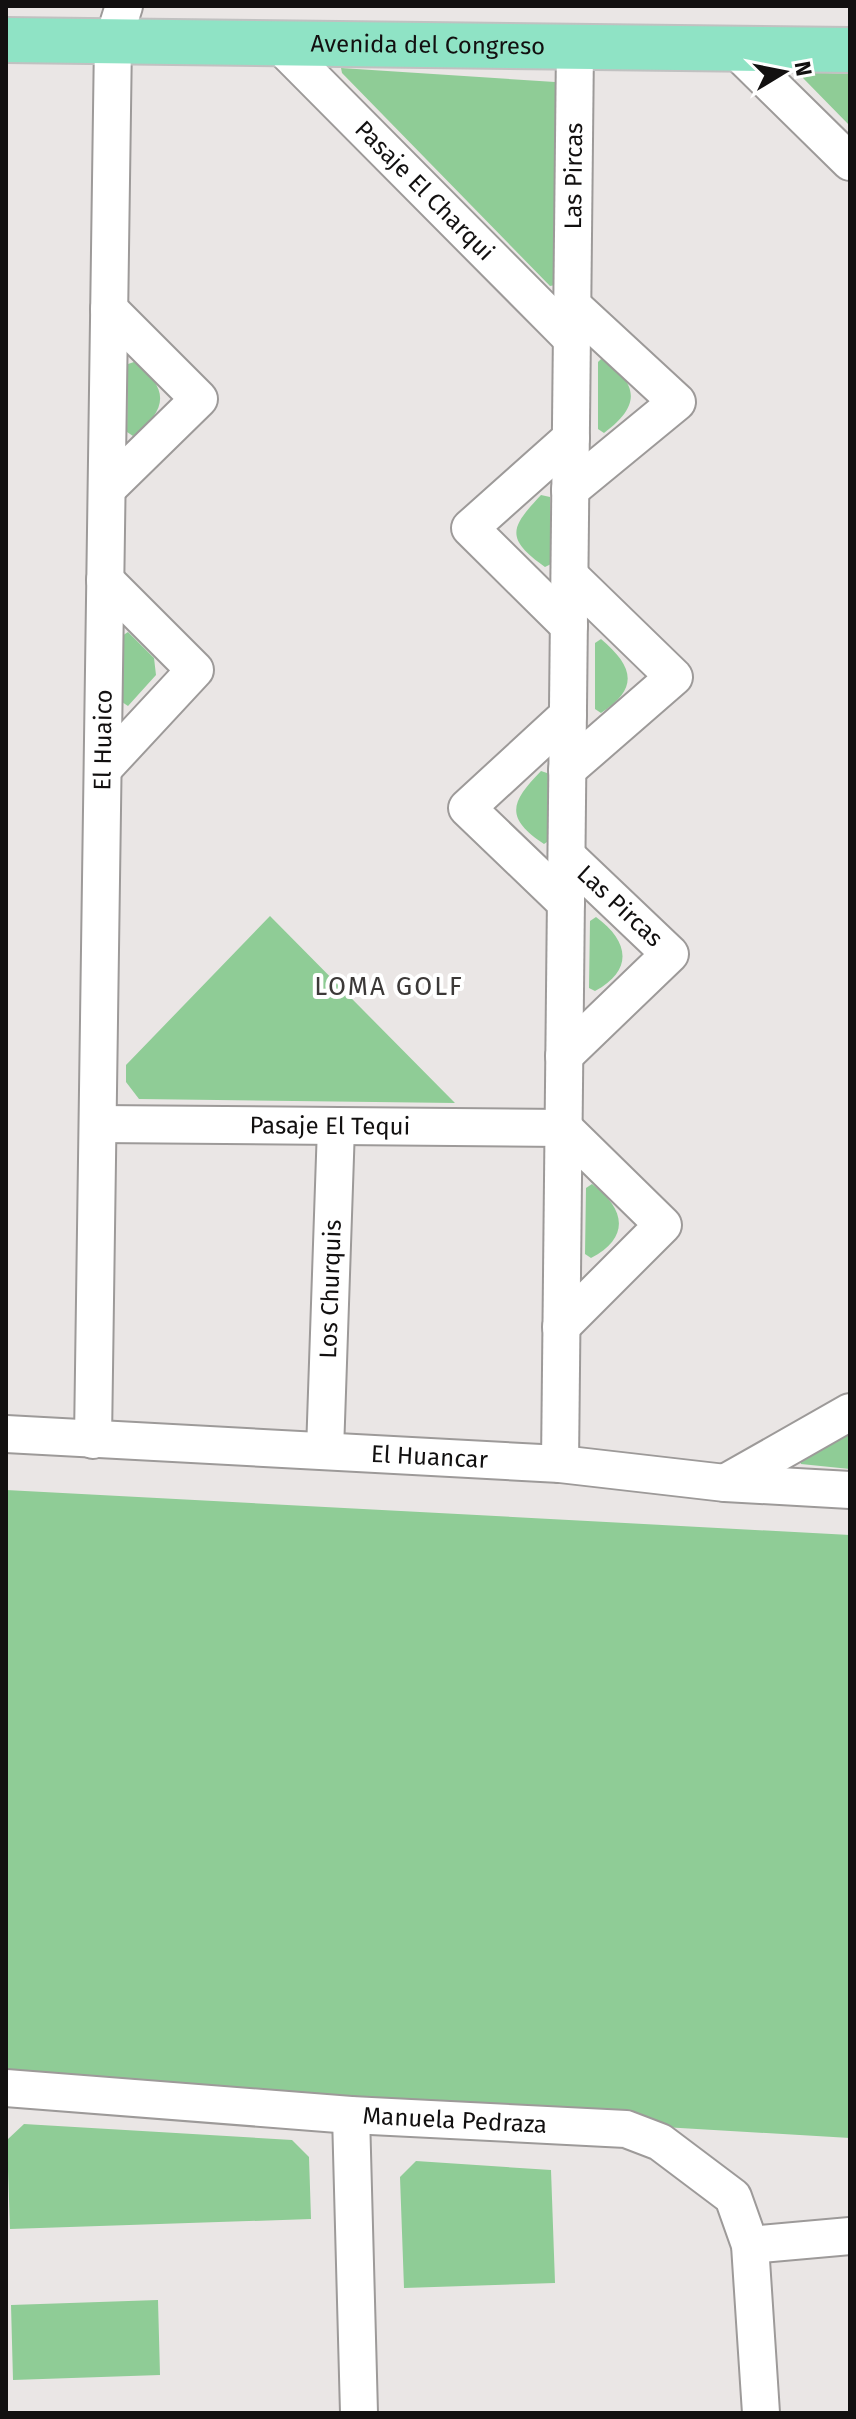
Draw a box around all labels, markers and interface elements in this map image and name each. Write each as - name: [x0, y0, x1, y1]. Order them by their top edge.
- street label: Avenida del Congreso: [311, 30, 545, 60]
- north arrow: [744, 32, 824, 112]
- text: N: [789, 59, 818, 78]
- street label: Pasaje El Charqui: [349, 115, 500, 266]
- street label: Las Pircas: [559, 123, 588, 230]
- street label: El Huaico: [88, 689, 118, 791]
- street label: Las Pircas: [571, 859, 669, 953]
- district label: LOMA GOLF: [314, 971, 464, 1002]
- street label: Pasaje El Tequi: [249, 1111, 411, 1141]
- street label: Los Churquis: [314, 1219, 347, 1359]
- street label: El Huancar: [370, 1440, 489, 1474]
- street label: Manuela Pedraza: [362, 2102, 548, 2139]

